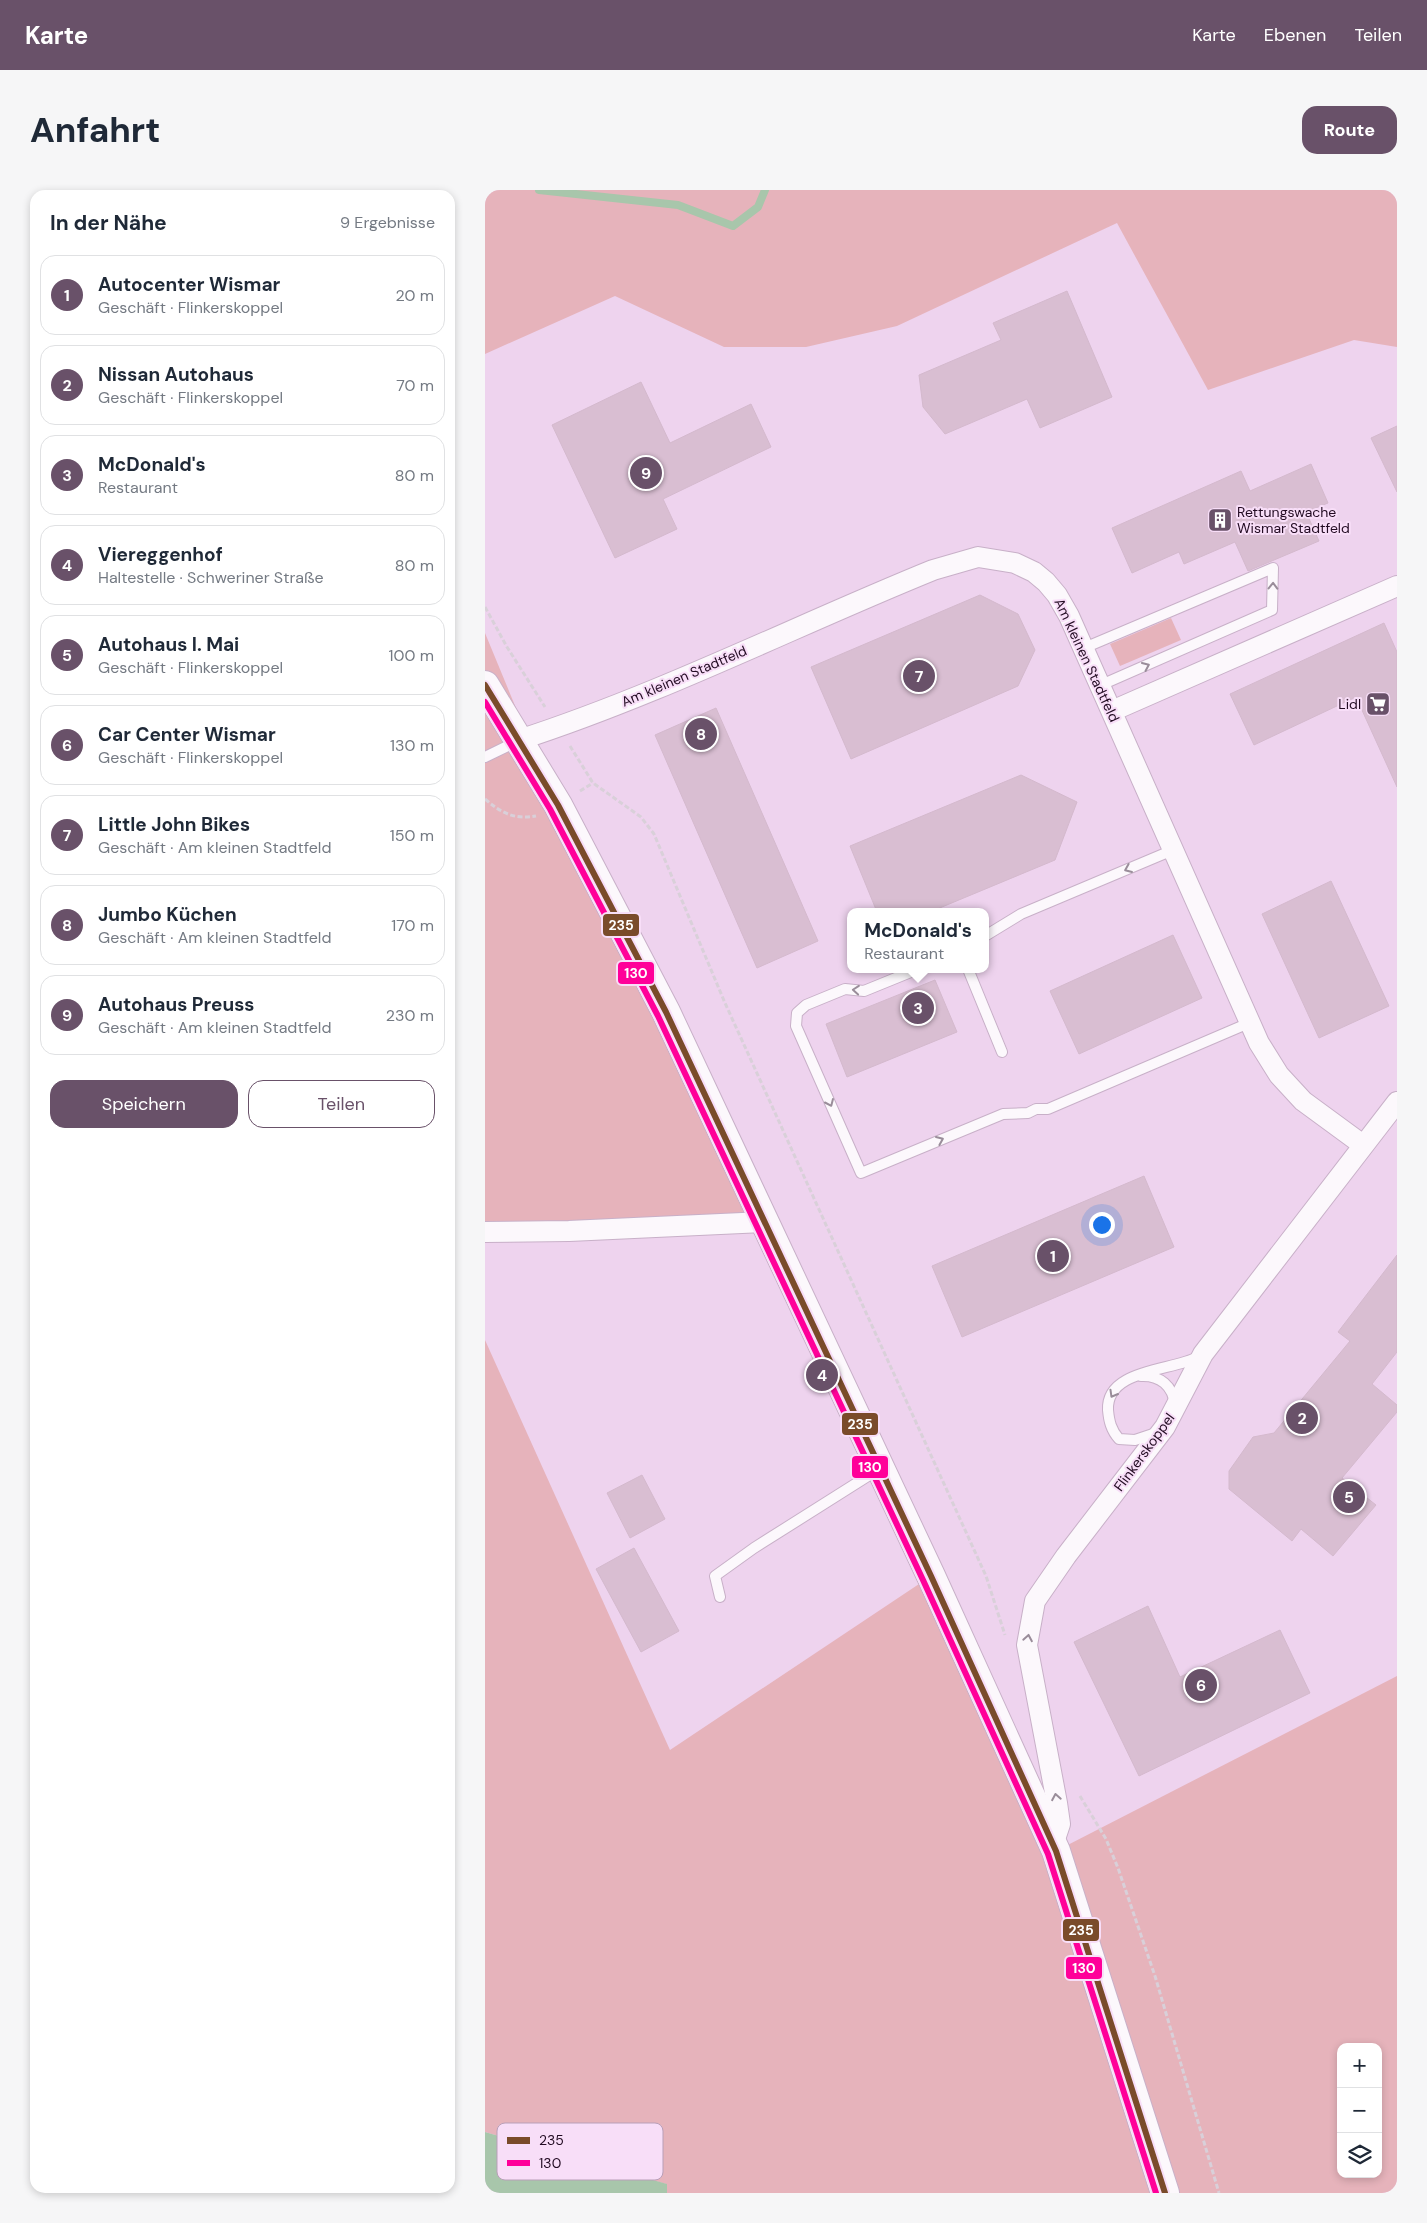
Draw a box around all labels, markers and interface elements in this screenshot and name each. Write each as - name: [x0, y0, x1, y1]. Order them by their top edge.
- text: Karte: [25, 20, 88, 51]
- text: Karte: [1192, 23, 1236, 47]
- text: Ebenen: [1264, 23, 1326, 47]
- text: Teilen: [1354, 23, 1402, 47]
- button: Route: [1302, 106, 1397, 154]
- text: Anfahrt: [30, 107, 160, 153]
- text: In der Nähe: [50, 209, 167, 237]
- text: 9 Ergebnisse: [340, 212, 435, 233]
- text: Autocenter Wismar: [98, 272, 280, 297]
- text: 1: [64, 285, 70, 306]
- text: 20 m: [395, 285, 434, 306]
- text: Geschäft · Flinkerskoppel: [98, 297, 283, 318]
- text: Nissan Autohaus: [98, 362, 254, 387]
- text: 2: [62, 375, 72, 396]
- text: 70 m: [396, 375, 434, 396]
- text: Geschäft · Flinkerskoppel: [98, 387, 283, 408]
- text: McDonald's: [98, 452, 206, 477]
- pin: 9: [630, 454, 662, 492]
- text: 3: [62, 465, 72, 486]
- text: 80 m: [395, 465, 434, 486]
- text: Restaurant: [98, 477, 178, 498]
- place label: Rettungswache Wismar Stadtfeld: [1237, 503, 1350, 537]
- building icon: Rettungswache Wismar Stadtfeld: [1207, 507, 1233, 533]
- text: Viereggenhof: [98, 542, 223, 567]
- text: 4: [62, 555, 72, 576]
- text: 80 m: [395, 555, 434, 576]
- text: Haltestelle · Schweriner Straße: [98, 567, 323, 588]
- one-way arrow: [1268, 581, 1278, 589]
- street label: Am kleinen Stadtfeld: [1050, 595, 1124, 725]
- text: Autohaus I. Mai: [98, 632, 239, 657]
- street label: Am kleinen Stadtfeld: [619, 641, 749, 711]
- text: 5: [62, 645, 72, 666]
- text: 100 m: [389, 645, 434, 666]
- text: Geschäft · Flinkerskoppel: [98, 657, 283, 678]
- pin: 7: [903, 657, 935, 695]
- one-way arrow: [1141, 661, 1150, 672]
- supermarket icon: Lidl: [1365, 691, 1391, 717]
- place label: Lidl: [1338, 695, 1361, 713]
- pin: 8: [685, 715, 717, 753]
- text: Car Center Wismar: [98, 722, 276, 747]
- text: 6: [62, 735, 72, 756]
- text: 130 m: [390, 735, 434, 756]
- text: Geschäft · Flinkerskoppel: [98, 747, 283, 768]
- text: Little John Bikes: [98, 812, 250, 837]
- text: 7: [63, 825, 71, 846]
- text: 150 m: [390, 825, 434, 846]
- text: Geschäft · Am kleinen Stadtfeld: [98, 837, 331, 858]
- one-way arrow: [1124, 863, 1133, 874]
- text: Jumbo Küchen: [98, 902, 237, 927]
- popup: [847, 908, 989, 973]
- line badge: 235: [602, 913, 640, 937]
- text: 8: [62, 915, 72, 936]
- text: 170 m: [391, 915, 434, 936]
- text: 235: [608, 916, 634, 934]
- text: McDonald's: [864, 918, 972, 943]
- text: Geschäft · Am kleinen Stadtfeld: [98, 927, 331, 948]
- text: Restaurant: [864, 943, 944, 964]
- line badge: 130: [617, 961, 655, 985]
- text: 130: [624, 964, 648, 982]
- one-way arrow: [852, 985, 860, 996]
- pin: 3: [902, 989, 934, 1027]
- text: Autohaus Preuss: [98, 992, 254, 1017]
- text: 9: [62, 1005, 72, 1026]
- text: 230 m: [386, 1005, 434, 1026]
- text: Geschäft · Am kleinen Stadtfeld: [98, 1017, 331, 1038]
- button: Speichern: [50, 1080, 238, 1128]
- button: Teilen: [248, 1080, 435, 1128]
- one-way arrow: [824, 1098, 835, 1107]
- one-way arrow: [935, 1136, 944, 1146]
- your location: [1089, 1212, 1115, 1238]
- pin: 1: [1037, 1237, 1069, 1275]
- pin: 4: [806, 1356, 838, 1394]
- one-way arrow: [1110, 1388, 1120, 1397]
- pin: 2: [1286, 1399, 1318, 1437]
- street label: Flinkerskoppel: [1110, 1409, 1178, 1495]
- line badge: 235: [841, 1412, 879, 1436]
- text: 235: [847, 1415, 873, 1433]
- line badge: 130: [851, 1455, 889, 1479]
- text: 130: [858, 1458, 882, 1476]
- pin: 5: [1333, 1478, 1365, 1516]
- one-way arrow: [1023, 1633, 1033, 1642]
- pin: 6: [1185, 1666, 1217, 1704]
- one-way arrow: [1052, 1793, 1062, 1802]
- line badge: 235: [1062, 1918, 1100, 1942]
- text: 235: [1068, 1921, 1094, 1939]
- line badge: 130: [1065, 1956, 1103, 1980]
- text: 130: [1072, 1959, 1096, 1977]
- map controls: [1337, 2043, 1382, 2178]
- button: +: [1337, 2043, 1382, 2088]
- button: −: [1337, 2088, 1382, 2133]
- legend: [497, 2123, 663, 2180]
- text: 235: [539, 2131, 564, 2149]
- button: layers: [1337, 2133, 1382, 2178]
- text: 130: [539, 2154, 561, 2172]

